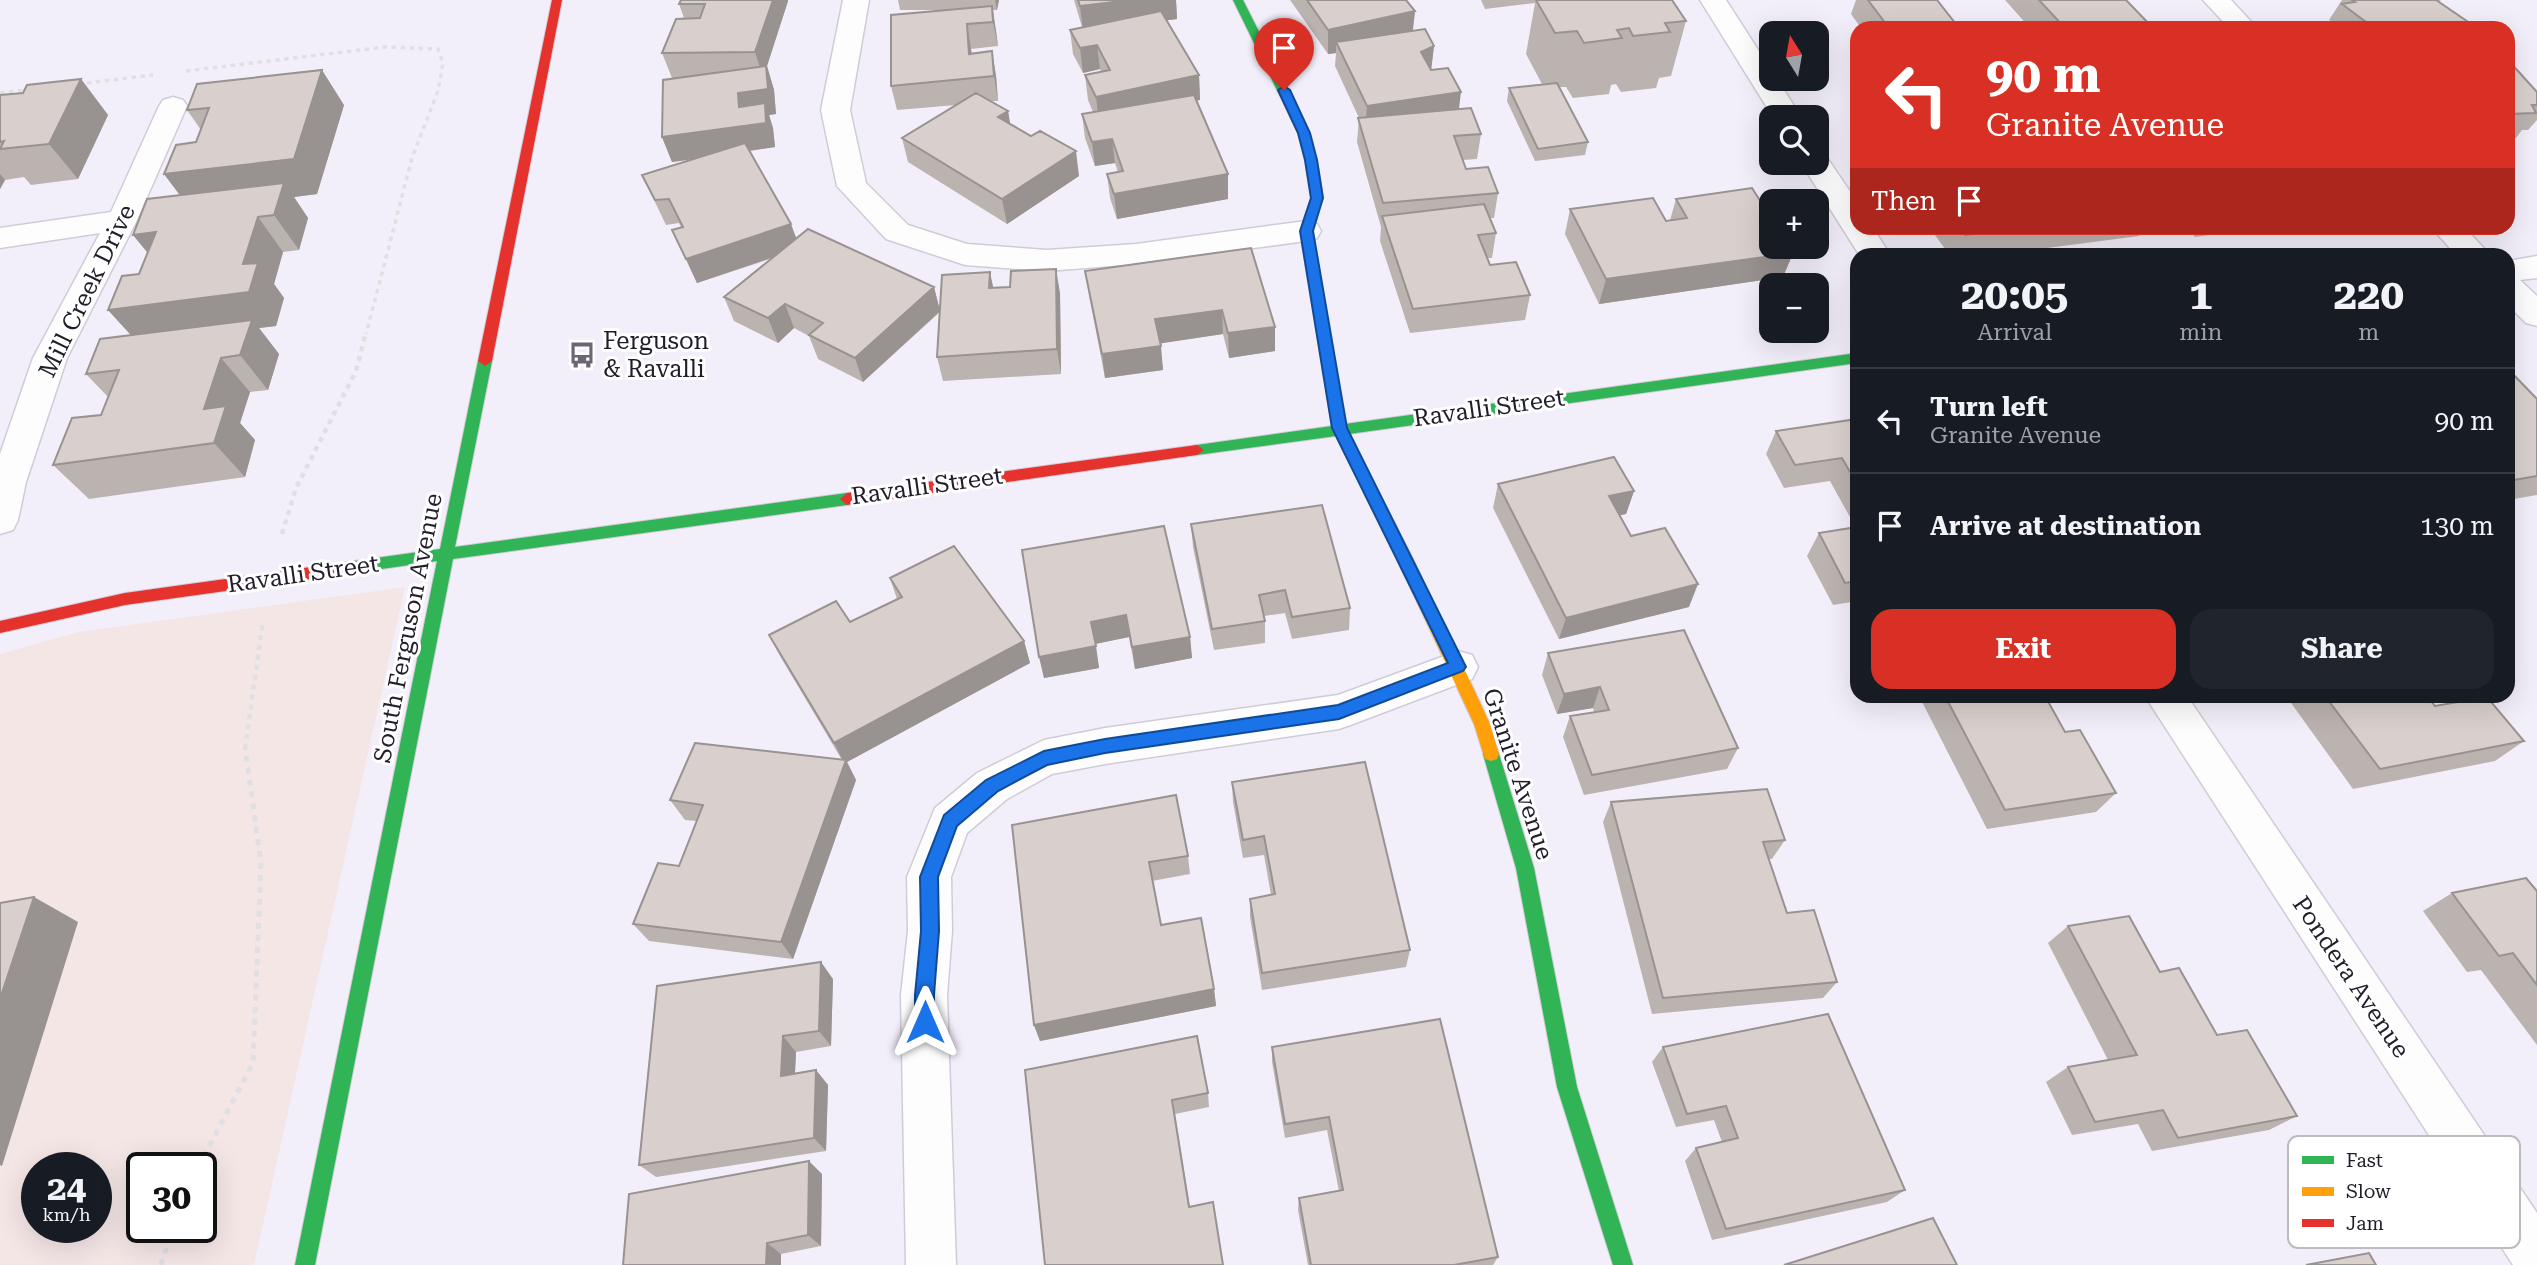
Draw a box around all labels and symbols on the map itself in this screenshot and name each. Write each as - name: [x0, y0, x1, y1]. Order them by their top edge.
- pin: [1254, 18, 1314, 90]
- north arrow: [1759, 21, 1829, 91]
- street label: Mill Creek Drive: [33, 200, 141, 382]
- place label: Ferguson & Ravalli: [603, 327, 709, 383]
- bus stop icon: Ferguson & Ravalli: [567, 340, 597, 370]
- street label: Ravalli Street: [1411, 384, 1567, 432]
- street label: Ravalli Street: [849, 462, 1005, 510]
- street label: South Ferguson Avenue: [368, 491, 448, 765]
- street label: Ravalli Street: [225, 550, 381, 598]
- street label: Granite Avenue: [1477, 685, 1559, 863]
- street label: Pondera Avenue: [2287, 891, 2415, 1063]
- position arrow: [888, 985, 962, 1059]
- legend: [2288, 1136, 2520, 1248]
- text: Fast: [2346, 1149, 2383, 1172]
- speed limit sign: 30: [126, 1152, 217, 1243]
- text: Slow: [2346, 1180, 2391, 1203]
- text: Jam: [2346, 1212, 2384, 1235]

